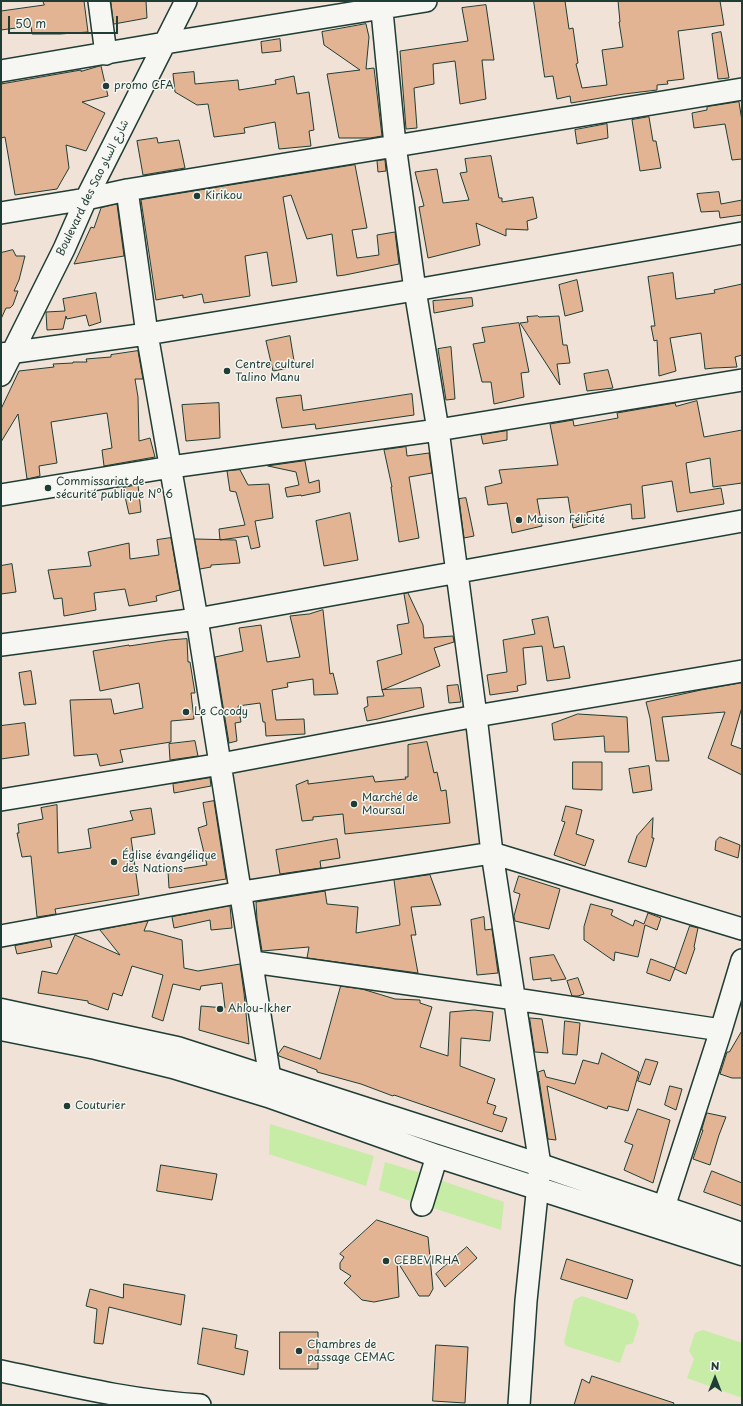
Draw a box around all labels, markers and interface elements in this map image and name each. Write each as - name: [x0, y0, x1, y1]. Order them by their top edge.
- scale bar: [10, 8, 120, 34]
- text: 50 m: [15, 14, 46, 32]
- place label: promo CFA: [114, 79, 174, 93]
- marker: promo CFA: [101, 81, 111, 91]
- street label: Boulevard des Sao شارع الساو: [54, 118, 132, 258]
- place label: Kirikou: [205, 189, 242, 203]
- marker: Kirikou: [192, 191, 202, 201]
- place label: Centre culturel Talino Manu: [235, 358, 314, 384]
- marker: Centre culturel Talino Manu: [222, 366, 232, 376]
- place label: Commissariat de sécurité publique Nº 6: [56, 475, 173, 501]
- marker: Commissariat de sécurité publique Nº 6: [43, 483, 53, 493]
- place label: Maison Félicité: [527, 513, 605, 527]
- marker: Maison Félicité: [514, 515, 524, 525]
- place label: Le Cocody: [194, 705, 248, 719]
- marker: Le Cocody: [181, 707, 191, 717]
- place label: Marché de Moursal: [362, 791, 418, 817]
- marker: Marché de Moursal: [349, 799, 359, 809]
- place label: Église évangélique des Nations: [122, 849, 217, 875]
- marker: Église évangélique des Nations: [109, 857, 119, 867]
- place label: Ahlou-lkher: [228, 1002, 291, 1016]
- marker: Ahlou-lkher: [215, 1004, 225, 1014]
- place label: Couturier: [75, 1099, 125, 1113]
- marker: Couturier: [62, 1101, 72, 1111]
- place label: CEBEVIRHA: [394, 1254, 459, 1268]
- marker: CEBEVIRHA: [381, 1256, 391, 1266]
- place label: Chambres de passage CEMAC: [307, 1338, 395, 1364]
- marker: Chambres de passage CEMAC: [294, 1346, 304, 1356]
- text: N: [711, 1357, 719, 1374]
- north arrow: [695, 1358, 735, 1398]

